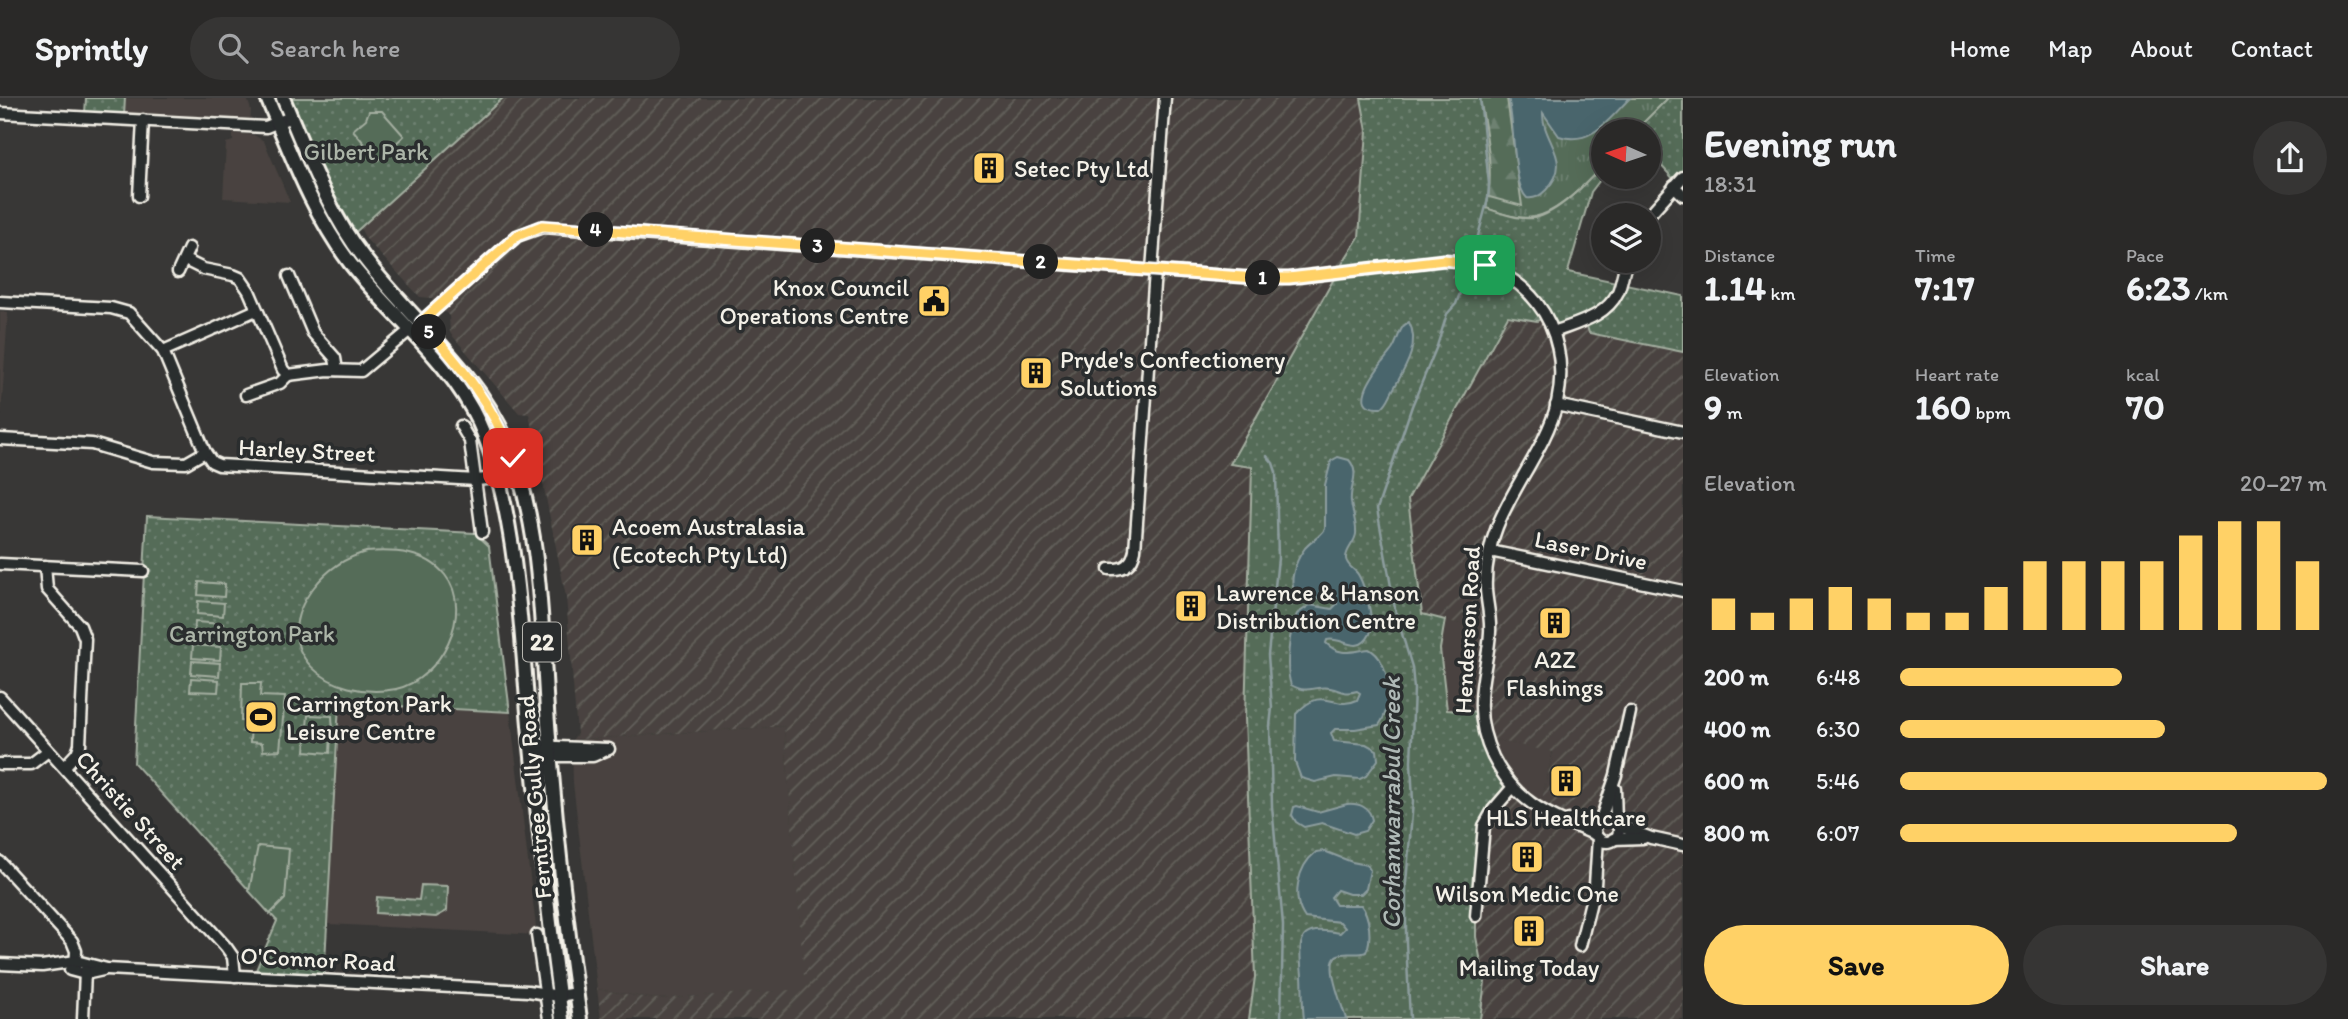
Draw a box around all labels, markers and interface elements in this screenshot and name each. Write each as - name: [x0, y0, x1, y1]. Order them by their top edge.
- search box: [190, 17, 680, 80]
- text: Sprintly: [35, 29, 148, 68]
- icon: search: [214, 29, 252, 67]
- text: Search here: [270, 32, 400, 64]
- text: Home: [1950, 34, 2010, 63]
- text: Map: [2048, 34, 2092, 63]
- text: About: [2130, 34, 2193, 63]
- text: Contact: [2231, 34, 2313, 63]
- north arrow: [1591, 119, 1661, 189]
- map controls: [1591, 119, 1661, 273]
- text: Evening run: [1704, 121, 1897, 167]
- button: share: [2253, 121, 2327, 195]
- park label: Gilbert Park: [304, 137, 429, 166]
- building icon: Setec Pty Ltd: [970, 149, 1008, 187]
- place label: Setec Pty Ltd: [1014, 154, 1149, 183]
- text: 18:31: [1704, 170, 1756, 198]
- button: layers: [1591, 203, 1661, 273]
- pin: 4: [578, 212, 614, 248]
- text: 4: [590, 218, 601, 241]
- pin: 3: [800, 228, 836, 264]
- text: 3: [812, 234, 823, 257]
- pin: [1455, 235, 1515, 295]
- pin: 2: [1024, 244, 1058, 280]
- text: Distance: [1704, 244, 1775, 267]
- text: Time: [1915, 244, 1956, 267]
- text: Pace: [2126, 244, 2164, 267]
- icon: arrive: [1466, 246, 1504, 284]
- text: 2: [1036, 250, 1046, 273]
- pin: 1: [1246, 260, 1280, 296]
- text: 1: [1258, 266, 1267, 289]
- text: 1.14: [1704, 267, 1766, 309]
- text: 7:17: [1915, 267, 1975, 309]
- text: 6:23: [2126, 267, 2191, 309]
- place label: Knox Council Operations Centre: [719, 273, 909, 330]
- public building icon: Knox Council Operations Centre: [915, 282, 953, 320]
- text: km: [1766, 282, 1796, 305]
- text: /km: [2191, 282, 2228, 305]
- pin: 5: [412, 314, 446, 350]
- text: 5: [424, 320, 433, 343]
- place label: Pryde's Confectionery Solutions: [1060, 345, 1285, 402]
- building icon: Pryde's Confectionery Solutions: [1017, 354, 1055, 392]
- text: Elevation: [1704, 363, 1780, 386]
- text: Heart rate: [1915, 363, 1999, 386]
- text: kcal: [2126, 363, 2160, 386]
- text: 9: [1704, 386, 1722, 428]
- text: 160: [1915, 386, 1971, 428]
- text: 70: [2126, 386, 2165, 428]
- text: m: [1722, 401, 1743, 424]
- text: bpm: [1971, 401, 2011, 424]
- pin: [483, 428, 543, 488]
- street label: Harley Street: [238, 432, 376, 468]
- icon: check: [494, 439, 532, 477]
- text: Elevation: [1704, 469, 1795, 497]
- text: 20–27 m: [2240, 469, 2327, 497]
- place label: Acoem Australasia (Ecotech Pty Ltd): [612, 512, 805, 569]
- building icon: Acoem Australasia (Ecotech Pty Ltd): [568, 521, 606, 559]
- street label: Laser Drive: [1532, 524, 1650, 576]
- street label: Henderson Road: [1448, 545, 1486, 715]
- place label: Lawrence & Hanson Distribution Centre: [1216, 578, 1420, 635]
- building icon: Lawrence & Hanson Distribution Centre: [1172, 587, 1210, 625]
- building icon: A2Z Flashings: [1536, 604, 1574, 642]
- park label: Carrington Park: [169, 619, 335, 648]
- road number: 22: [523, 622, 561, 662]
- place label: A2Z Flashings: [1506, 645, 1604, 702]
- text: 200 m: [1704, 663, 1769, 691]
- text: 6:48: [1816, 663, 1860, 691]
- water label: Corhanwarrabul Creek: [1375, 675, 1407, 929]
- place label: Carrington Park Leisure Centre: [286, 689, 452, 746]
- street label: Ferntree Gully Road: [511, 694, 557, 900]
- sports icon: Carrington Park Leisure Centre: [242, 698, 280, 736]
- text: 400 m: [1704, 715, 1771, 743]
- text: 6:30: [1816, 715, 1861, 743]
- street label: Christie Street: [70, 744, 192, 876]
- building icon: HLS Healthcare: [1547, 762, 1585, 800]
- text: 600 m: [1704, 767, 1769, 795]
- text: 5:46: [1816, 767, 1860, 795]
- place label: HLS Healthcare: [1486, 803, 1646, 832]
- text: 800 m: [1704, 819, 1769, 847]
- text: 6:07: [1816, 819, 1859, 847]
- building icon: Wilson Medic One: [1508, 838, 1546, 876]
- place label: Wilson Medic One: [1435, 879, 1619, 908]
- building icon: Mailing Today: [1510, 912, 1548, 950]
- button: Save: [1704, 925, 2009, 1005]
- button: Share: [2023, 925, 2327, 1005]
- street label: O'Connor Road: [240, 940, 396, 978]
- place label: Mailing Today: [1459, 953, 1599, 982]

